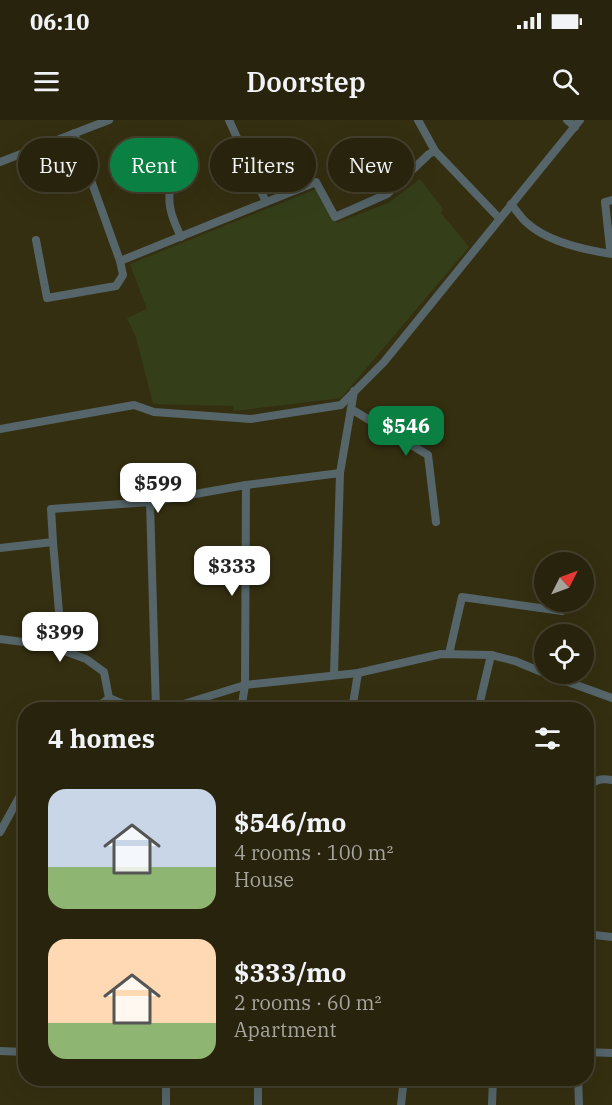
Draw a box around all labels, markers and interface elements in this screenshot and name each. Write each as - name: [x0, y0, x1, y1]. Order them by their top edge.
- text: 06:10: [30, 7, 89, 36]
- text: Doorstep: [246, 64, 366, 99]
- icon: menu: [30, 65, 63, 98]
- icon: search: [549, 65, 582, 98]
- chip: Buy: [18, 138, 98, 192]
- chip: Rent: [110, 138, 198, 192]
- chip: Filters: [210, 138, 316, 192]
- chip: New: [328, 138, 414, 192]
- pin: $546: [370, 406, 442, 457]
- text: $546: [382, 412, 430, 439]
- pin: $599: [122, 463, 194, 514]
- text: $599: [134, 469, 182, 496]
- pin: $333: [196, 546, 268, 597]
- text: $333: [208, 552, 256, 579]
- north arrow: [534, 552, 594, 612]
- map controls: [534, 552, 594, 684]
- pin: $399: [24, 612, 96, 663]
- text: $399: [36, 618, 84, 645]
- button: locate: [534, 624, 594, 684]
- text: 4 homes: [48, 721, 155, 755]
- icon: filters: [531, 722, 564, 755]
- text: $546/mo: [234, 805, 346, 839]
- icon: home: [96, 813, 168, 885]
- text: 4 rooms · 100 m²: [234, 839, 393, 866]
- text: House: [234, 866, 294, 893]
- text: $333/mo: [234, 955, 346, 989]
- icon: home: [96, 963, 168, 1035]
- text: 2 rooms · 60 m²: [234, 989, 381, 1016]
- text: Apartment: [234, 1016, 337, 1043]

